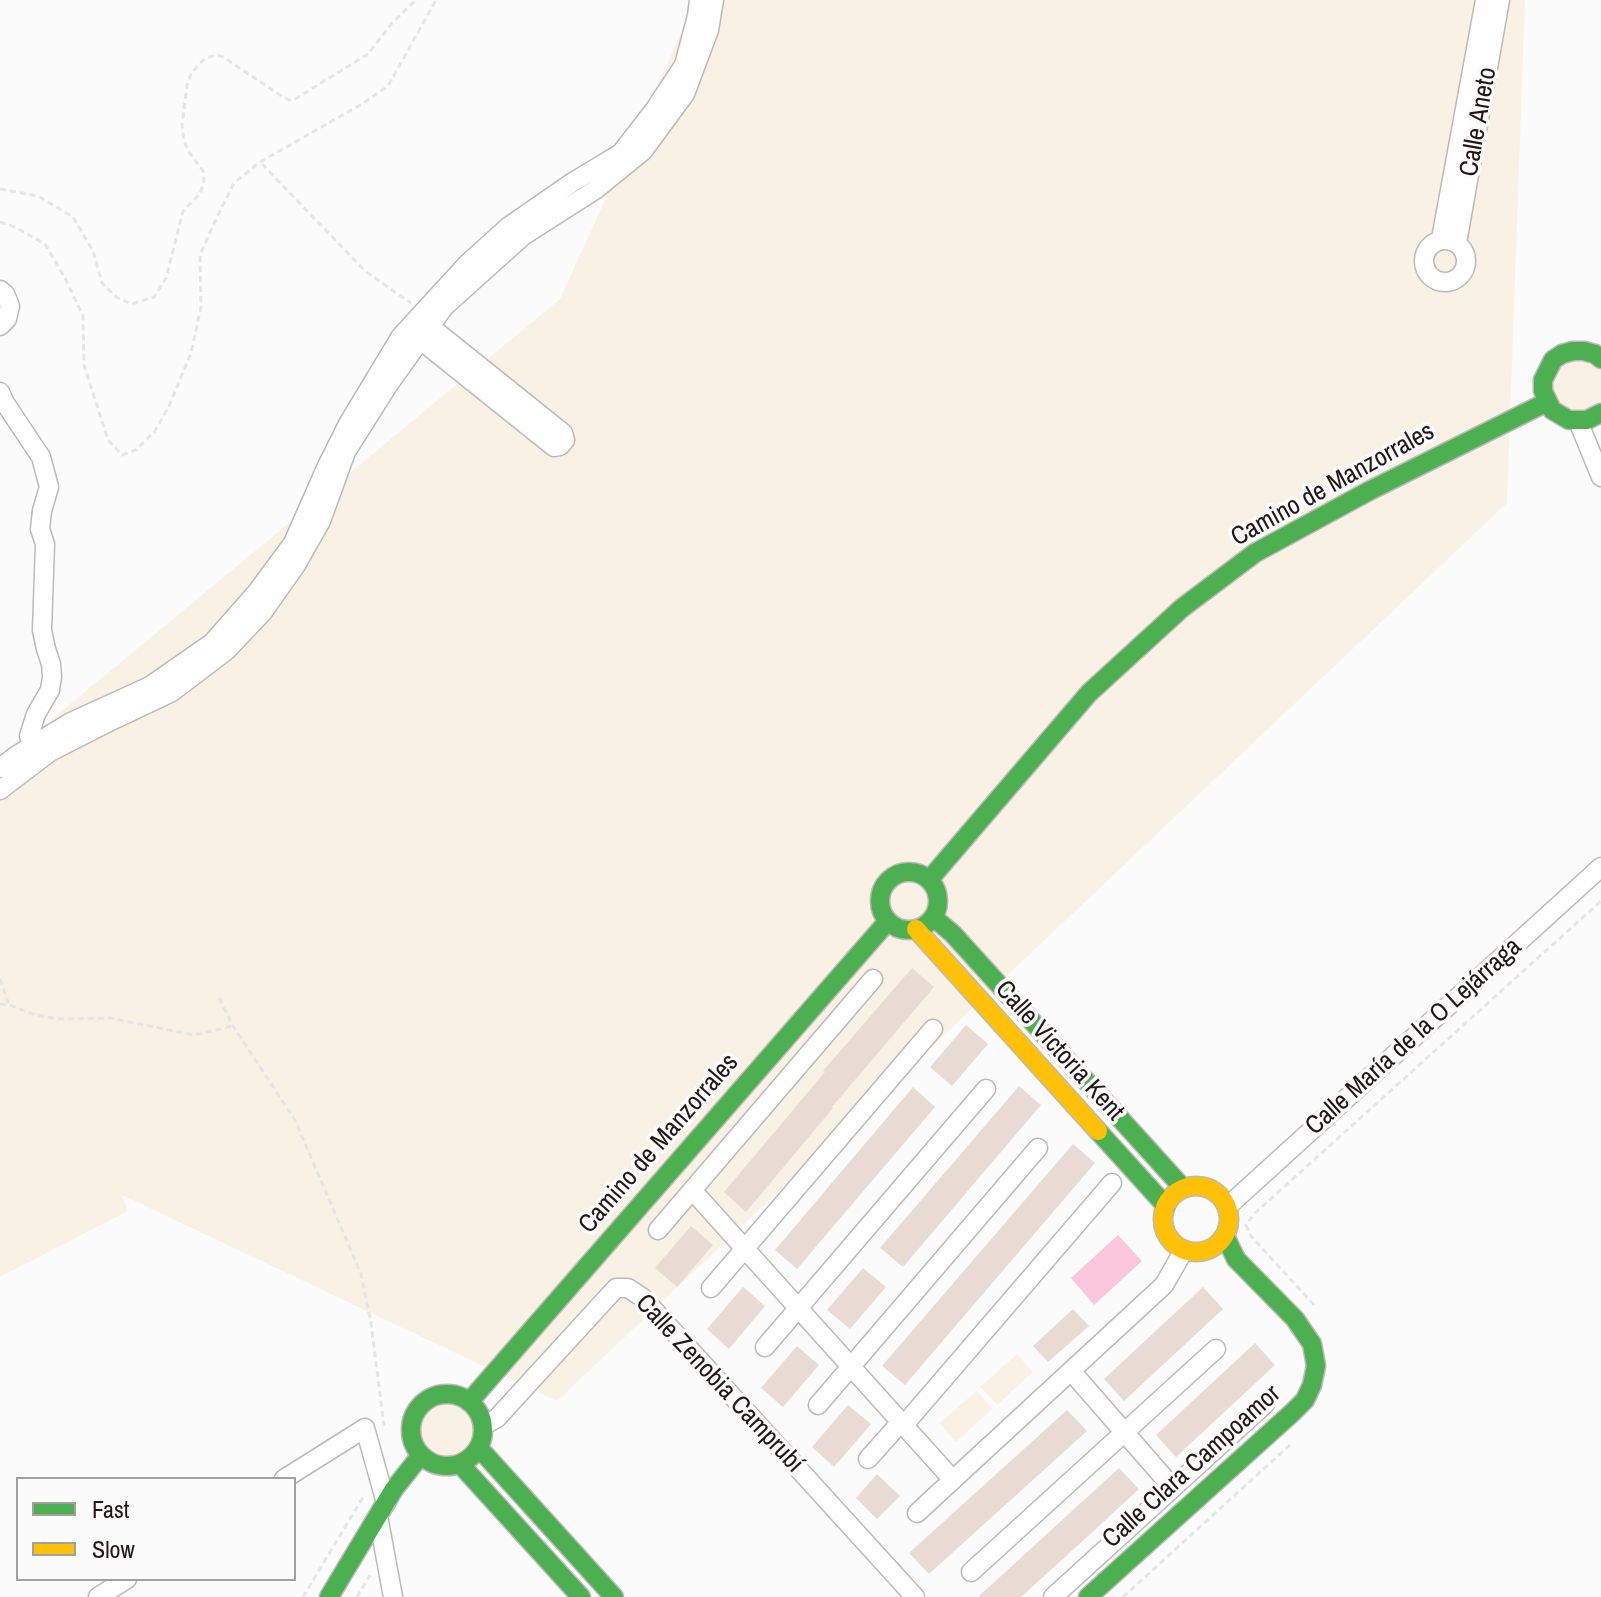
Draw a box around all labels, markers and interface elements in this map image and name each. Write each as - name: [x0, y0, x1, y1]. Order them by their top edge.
- street label: Calle Aneto: [1454, 65, 1504, 179]
- street label: Camino de Manzorrales: [1226, 416, 1440, 554]
- street label: Calle María de la O Lejárraga: [1300, 932, 1528, 1142]
- street label: Calle Victoria Kent: [988, 975, 1130, 1127]
- street label: Camino de Manzorrales: [573, 1048, 745, 1240]
- street label: Calle Zenobia Camprubí: [628, 1288, 810, 1480]
- street label: Calle Clara Campoamor: [1097, 1379, 1287, 1555]
- legend: [16, 1477, 296, 1581]
- text: Fast: [92, 1493, 129, 1525]
- text: Slow: [92, 1533, 135, 1565]

